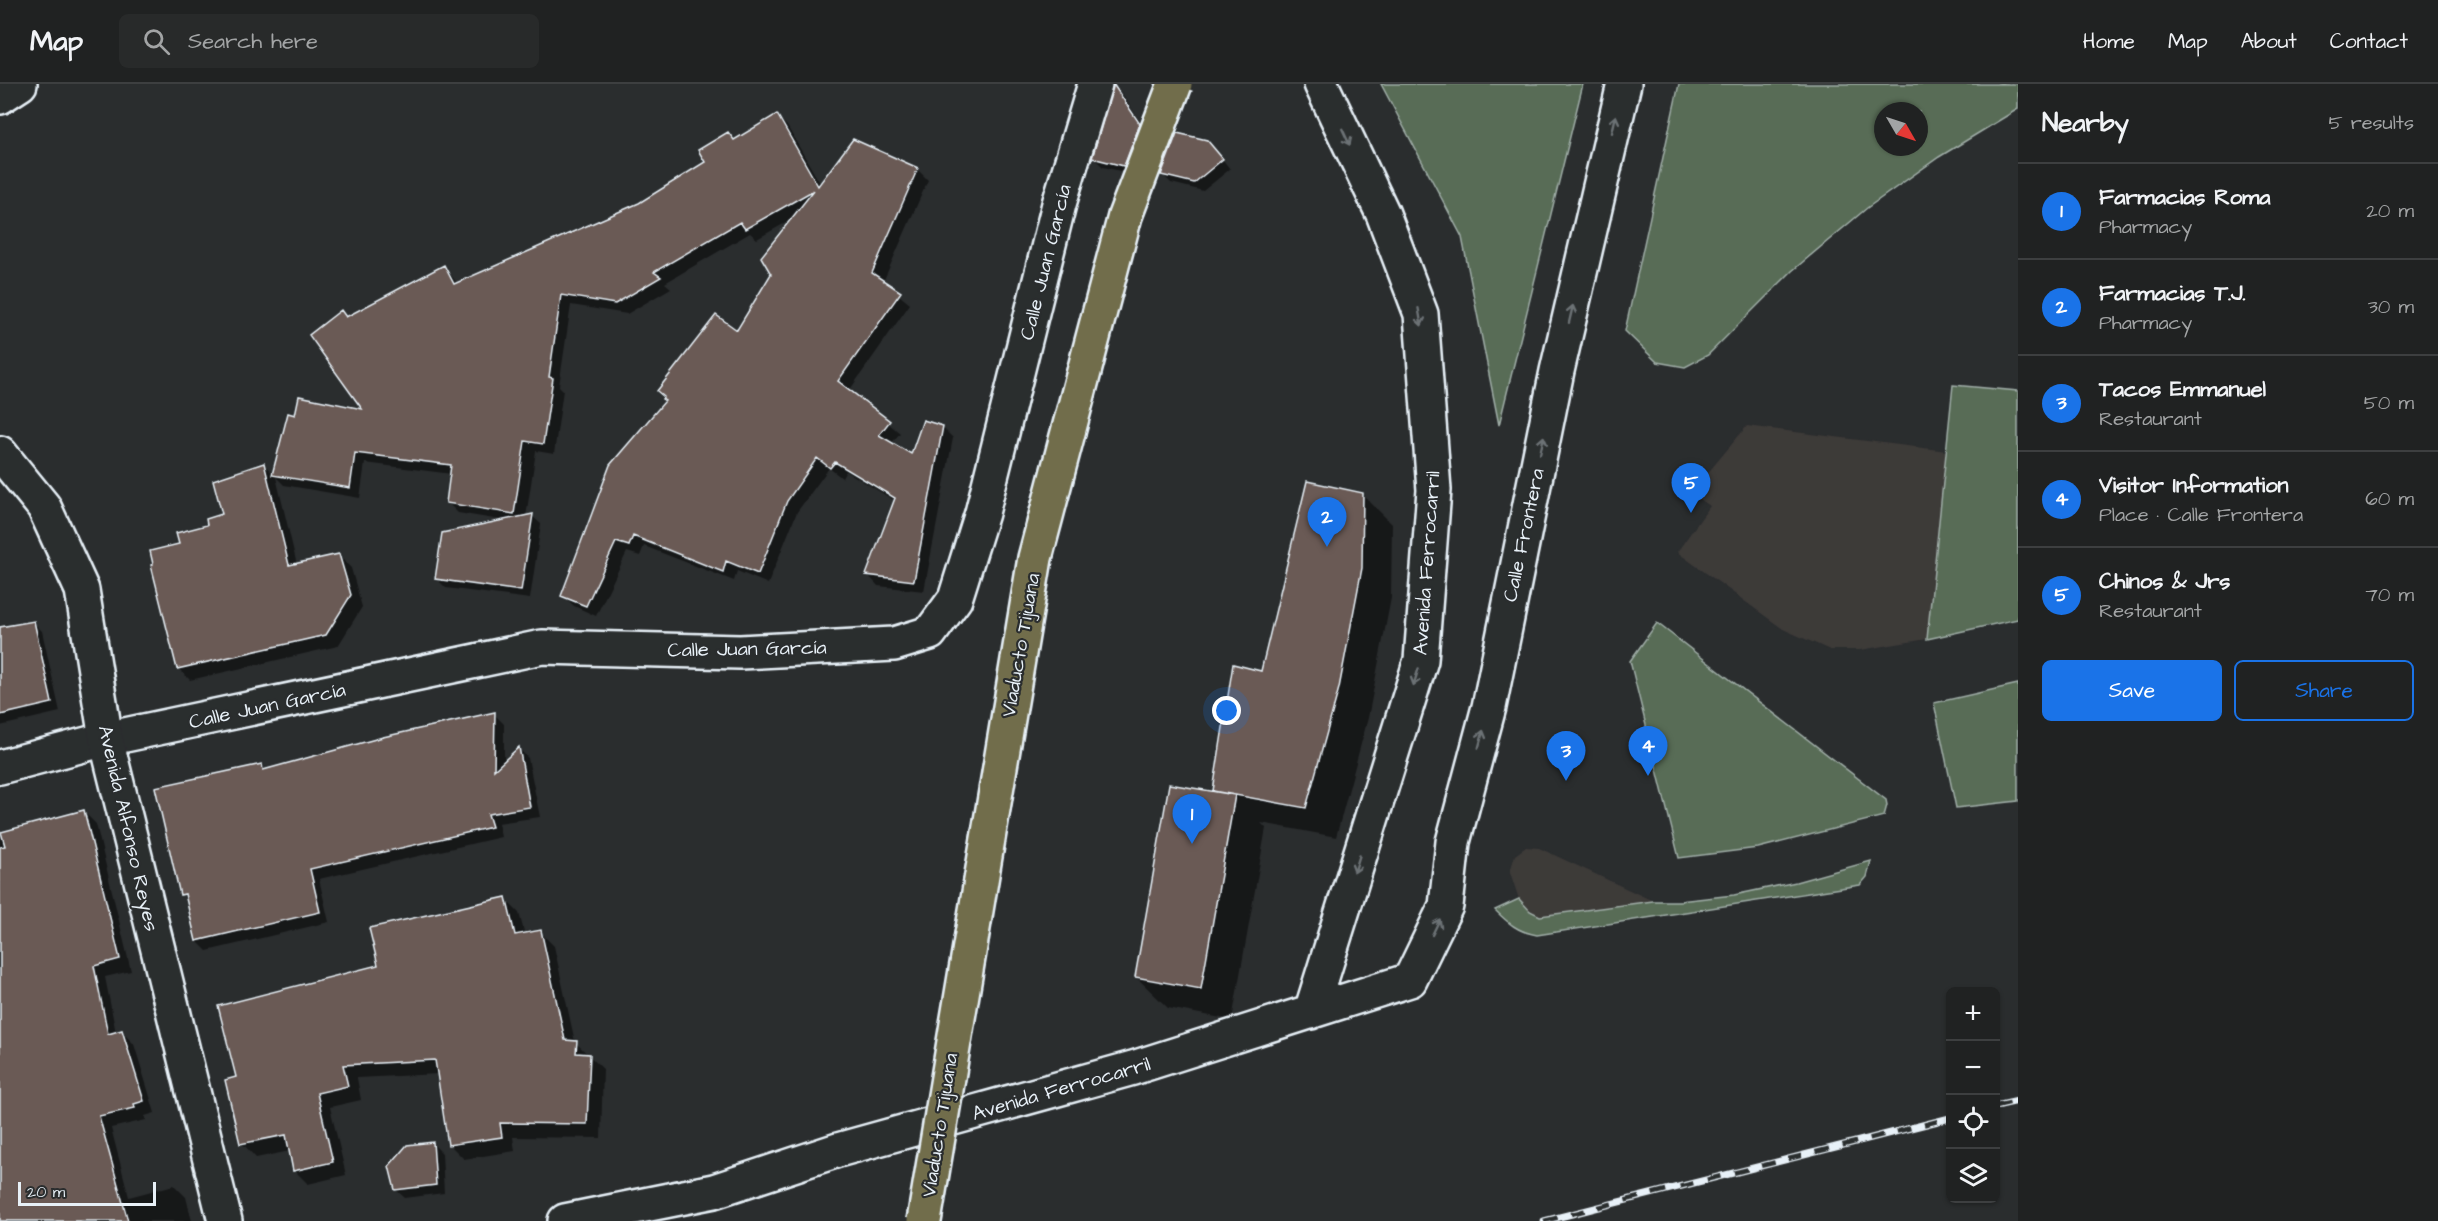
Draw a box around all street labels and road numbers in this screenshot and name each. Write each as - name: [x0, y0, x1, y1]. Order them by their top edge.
- street label: Calle Juan García: [1013, 182, 1079, 343]
- street label: Calle Frontera: [1496, 466, 1552, 604]
- street label: Avenida Ferrocarril: [1407, 470, 1447, 656]
- street label: Viaducto Tijuana: [995, 571, 1047, 719]
- street label: Calle Juan García: [667, 634, 827, 664]
- street label: Calle Juan García: [186, 676, 348, 736]
- street label: Avenida Alfonso Reyes: [90, 722, 165, 934]
- street label: Avenida Ferrocarril: [969, 1050, 1154, 1128]
- street label: Viaducto Tijuana: [915, 1051, 965, 1199]

